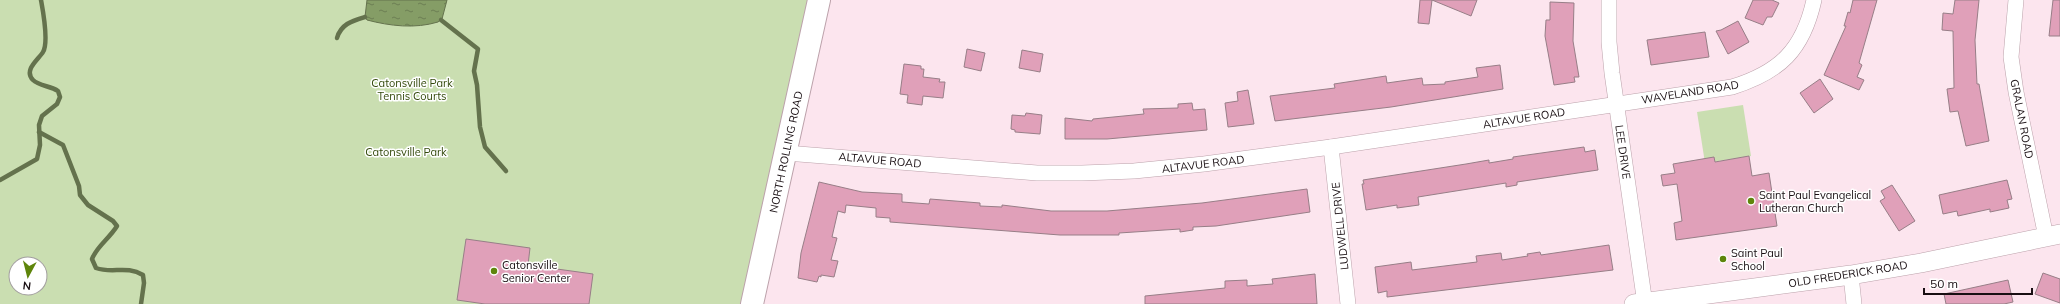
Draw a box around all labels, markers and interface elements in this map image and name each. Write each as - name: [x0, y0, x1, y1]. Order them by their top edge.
- park label: Catonsville Park Tennis Courts: [371, 76, 453, 103]
- street label: WAVELAND ROAD: [1640, 77, 1740, 107]
- street label: GRALAN ROAD: [2007, 78, 2037, 160]
- street label: NORTH ROLLING ROAD: [766, 90, 806, 214]
- street label: ALTAVUE ROAD: [1482, 105, 1566, 131]
- street label: LEE DRIVE: [1612, 124, 1634, 180]
- park label: Catonsville Park: [365, 145, 447, 159]
- street label: ALTAVUE ROAD: [838, 149, 922, 171]
- street label: ALTAVUE ROAD: [1161, 152, 1245, 176]
- street label: LUDWELL DRIVE: [1328, 181, 1352, 271]
- place label: Saint Paul Evangelical Lutheran Church: [1759, 188, 1871, 215]
- marker: Saint Paul Evangelical Lutheran Church: [1746, 196, 1756, 206]
- place label: Saint Paul School: [1731, 246, 1783, 273]
- marker: Saint Paul School: [1718, 254, 1728, 264]
- north arrow: [8, 256, 48, 296]
- place label: Catonsville Senior Center: [502, 258, 570, 285]
- street label: OLD FREDERICK ROAD: [1787, 258, 1909, 290]
- marker: Catonsville Senior Center: [489, 266, 499, 276]
- scale bar: [1924, 270, 2032, 296]
- text: 50 m: [1930, 276, 1958, 291]
- text: N: [22, 278, 32, 293]

